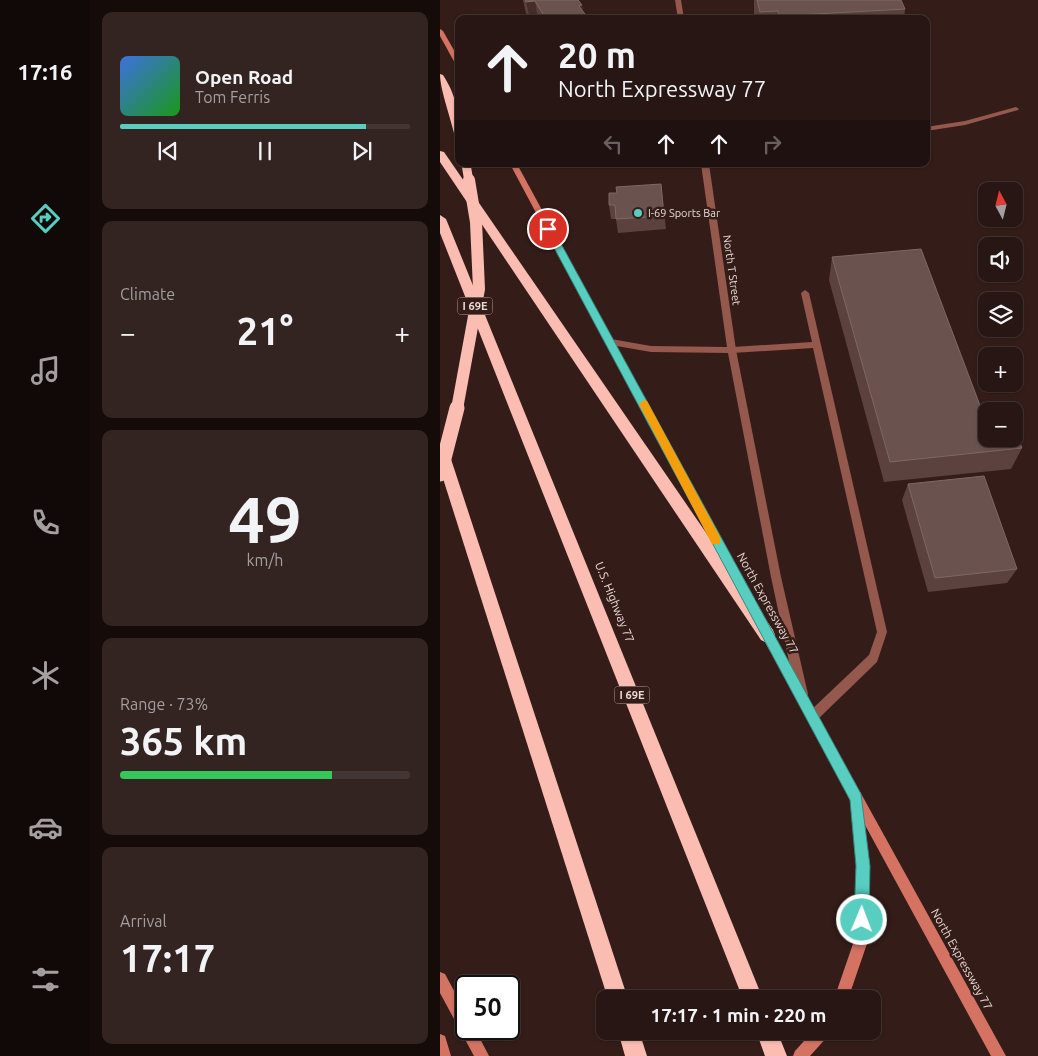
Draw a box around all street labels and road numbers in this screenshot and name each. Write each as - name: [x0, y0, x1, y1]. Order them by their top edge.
- street label: North T Street: [721, 234, 743, 307]
- road number: I 69E: [458, 298, 492, 314]
- street label: North Expressway 77: [735, 550, 801, 656]
- street label: U.S. Highway 77: [593, 560, 637, 644]
- road number: I 69E: [614, 686, 650, 704]
- street label: North Expressway 77: [929, 906, 995, 1012]

